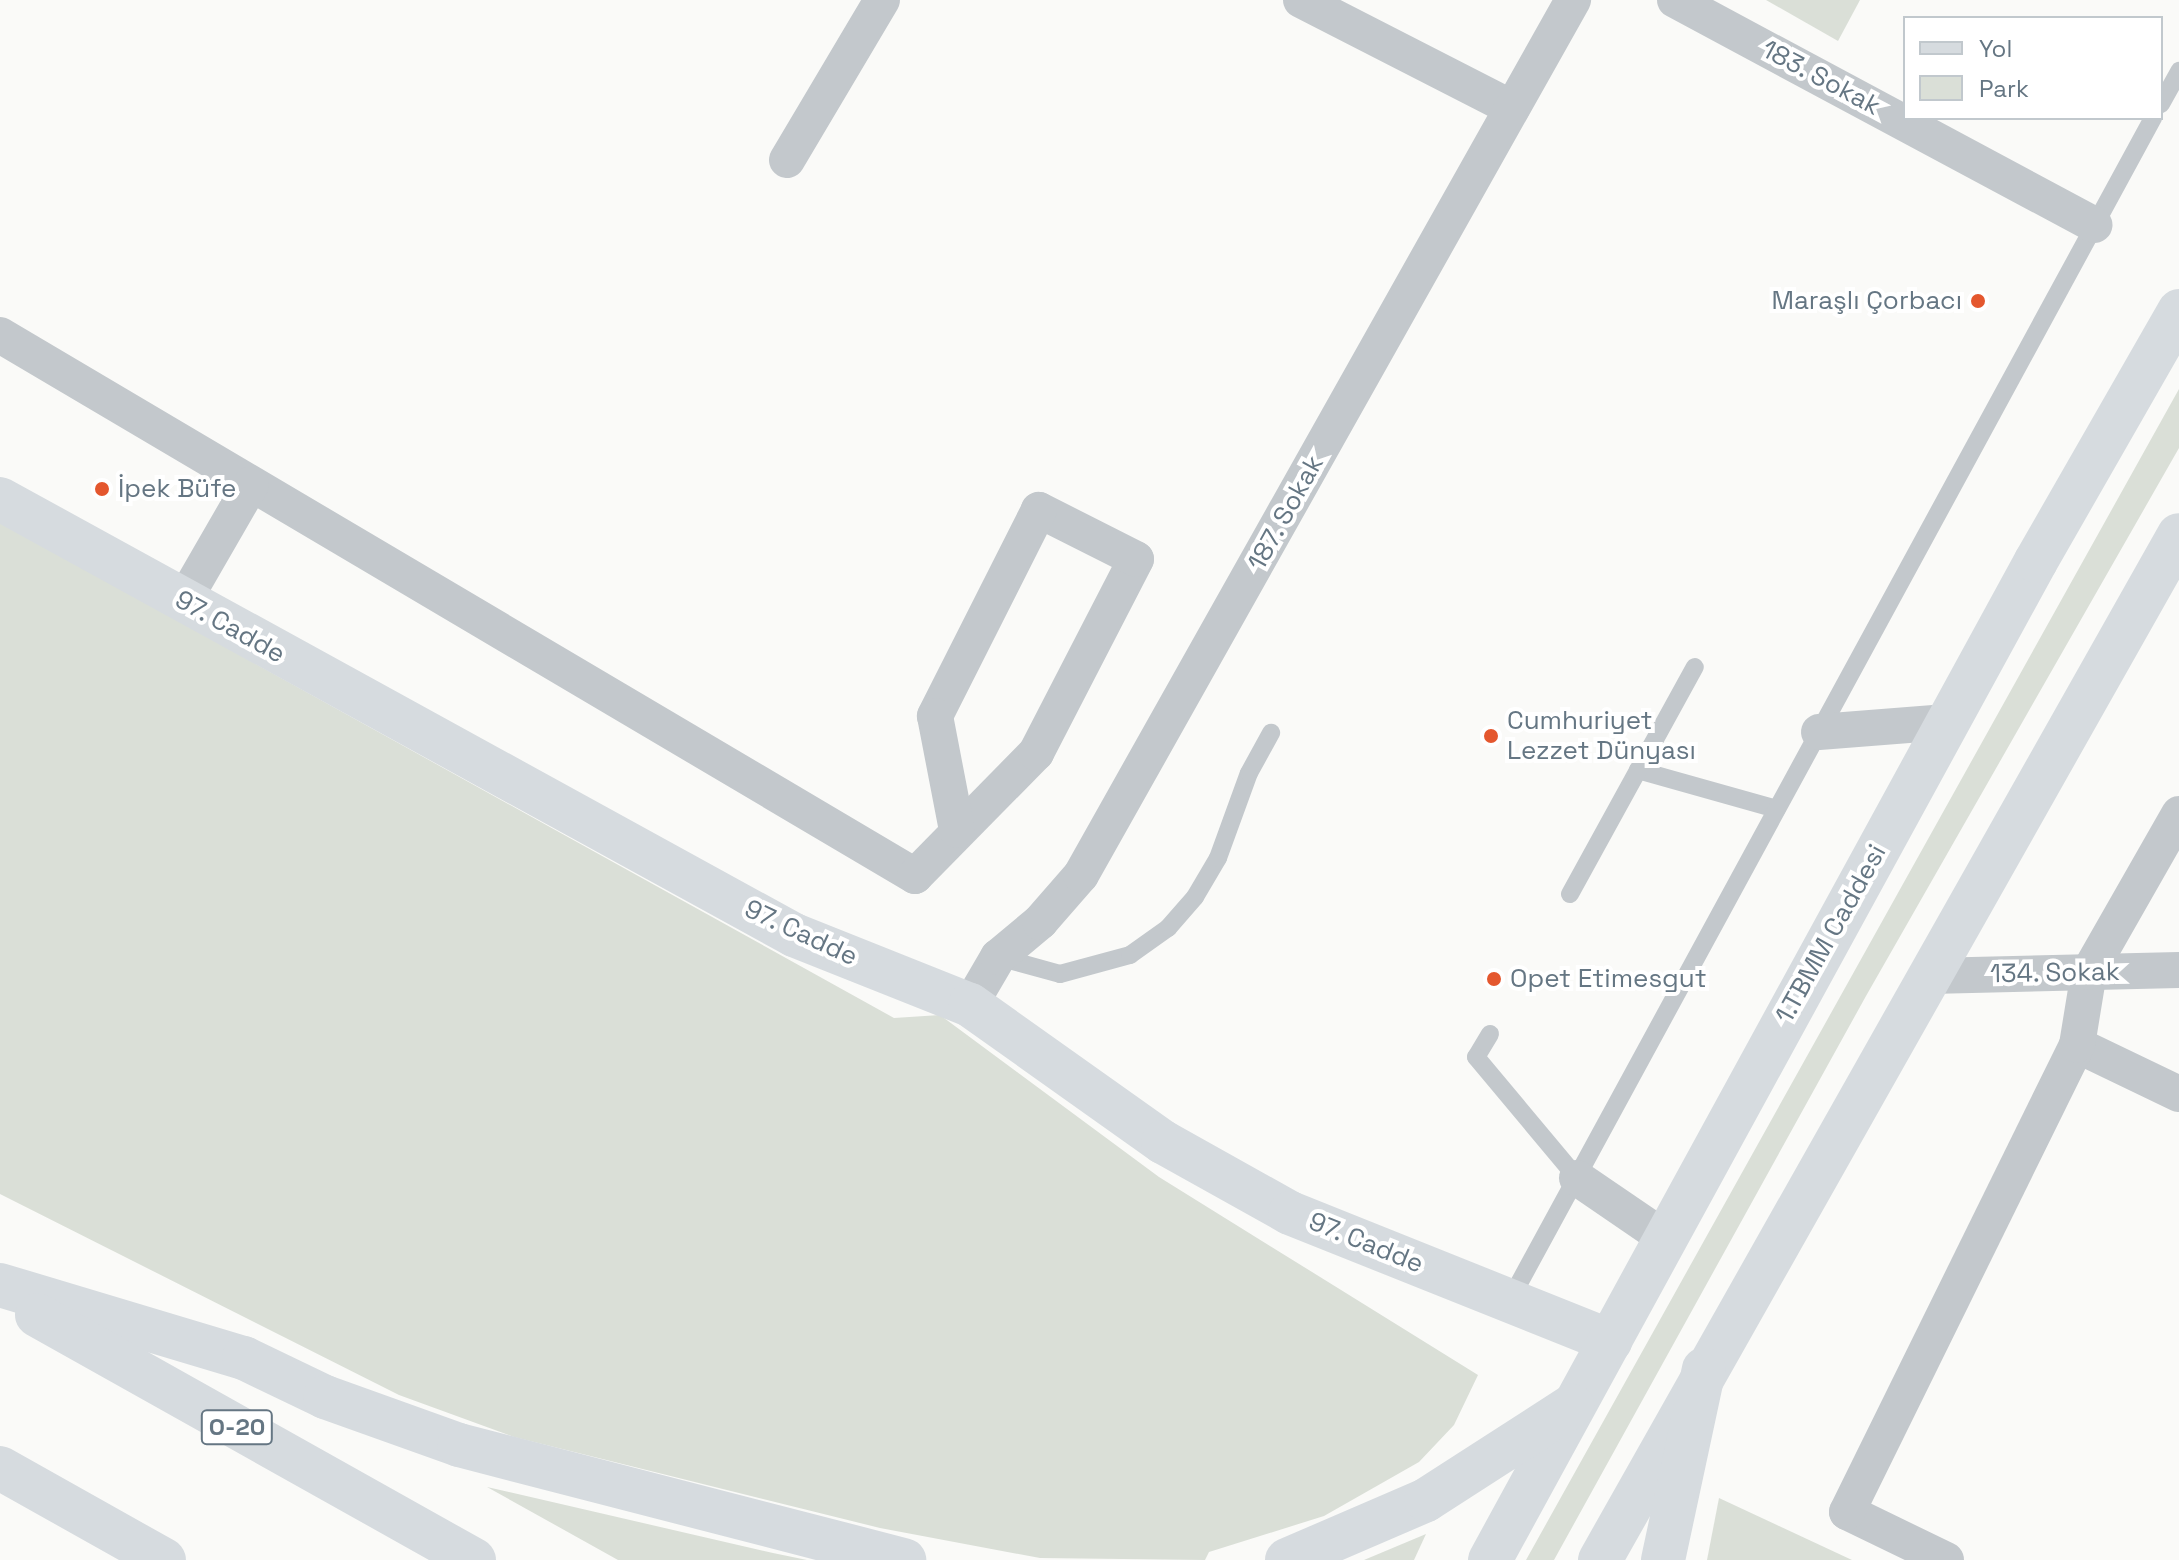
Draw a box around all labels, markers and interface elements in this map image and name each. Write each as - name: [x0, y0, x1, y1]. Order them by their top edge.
- legend: [1903, 16, 2163, 120]
- text: Yol: [1979, 33, 2012, 64]
- street label: 183. Sokak: [1756, 34, 1886, 122]
- text: Park: [1979, 73, 2029, 104]
- place label: Maraşlı Çorbacı: [1771, 285, 1962, 317]
- marker: Maraşlı Çorbacı: [1969, 292, 1987, 310]
- street label: 187. Sokak: [1241, 450, 1331, 576]
- place label: İpek Büfe: [118, 473, 237, 505]
- marker: İpek Büfe: [93, 480, 111, 498]
- street label: 97. Cadde: [169, 584, 291, 670]
- place label: Cumhuriyet Lezzet Dünyası: [1507, 705, 1696, 766]
- marker: Cumhuriyet Lezzet Dünyası: [1482, 727, 1500, 745]
- street label: 1.TBMM Caddesi: [1769, 839, 1893, 1029]
- street label: 97. Cadde: [739, 893, 863, 973]
- street label: 134. Sokak: [1989, 956, 2121, 990]
- place label: Opet Etimesgut: [1510, 963, 1707, 995]
- marker: Opet Etimesgut: [1485, 970, 1503, 988]
- street label: 97. Cadde: [1304, 1206, 1428, 1280]
- road number: O-20: [199, 1407, 275, 1447]

